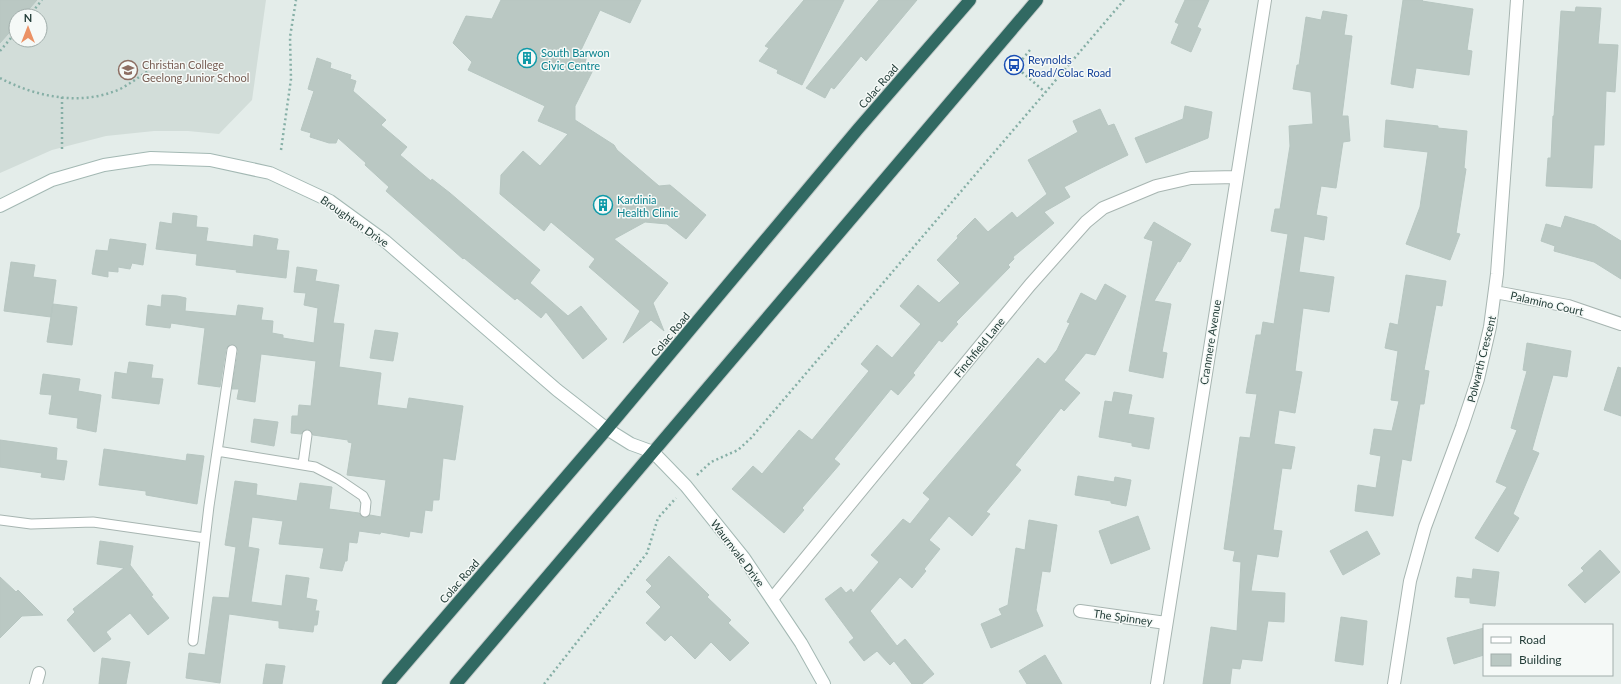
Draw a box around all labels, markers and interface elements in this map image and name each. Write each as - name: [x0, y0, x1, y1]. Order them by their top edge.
- north arrow: [8, 8, 48, 48]
- text: N: [24, 11, 32, 24]
- place label: South Barwon Civic Centre: [541, 46, 610, 72]
- building icon: South Barwon Civic Centre: [516, 47, 538, 69]
- place label: Reynolds Road/Colac Road: [1028, 53, 1111, 79]
- bus stop icon: Reynolds Road/Colac Road: [1003, 54, 1025, 76]
- place label: Christian College Geelong Junior School: [142, 58, 249, 84]
- school or university icon: Christian College Geelong Junior School: [117, 59, 139, 81]
- street label: Colac Road: [855, 61, 901, 111]
- street label: Broughton Drive: [318, 193, 392, 249]
- place label: Kardinia Health Clinic: [617, 193, 679, 219]
- building icon: Kardinia Health Clinic: [592, 194, 614, 216]
- street label: Palamino Court: [1509, 288, 1585, 318]
- street label: Cranmere Avenue: [1197, 298, 1223, 386]
- street label: Colac Road: [648, 309, 692, 359]
- street label: Finchfield Lane: [951, 314, 1007, 379]
- street label: Polwarth Crescent: [1464, 314, 1498, 404]
- street label: Waurnvale Drive: [708, 517, 768, 589]
- street label: Colac Road: [436, 556, 482, 606]
- street label: The Spinney: [1093, 606, 1154, 628]
- legend: [1483, 624, 1613, 676]
- text: Road: [1519, 632, 1546, 647]
- text: Building: [1519, 652, 1562, 667]

